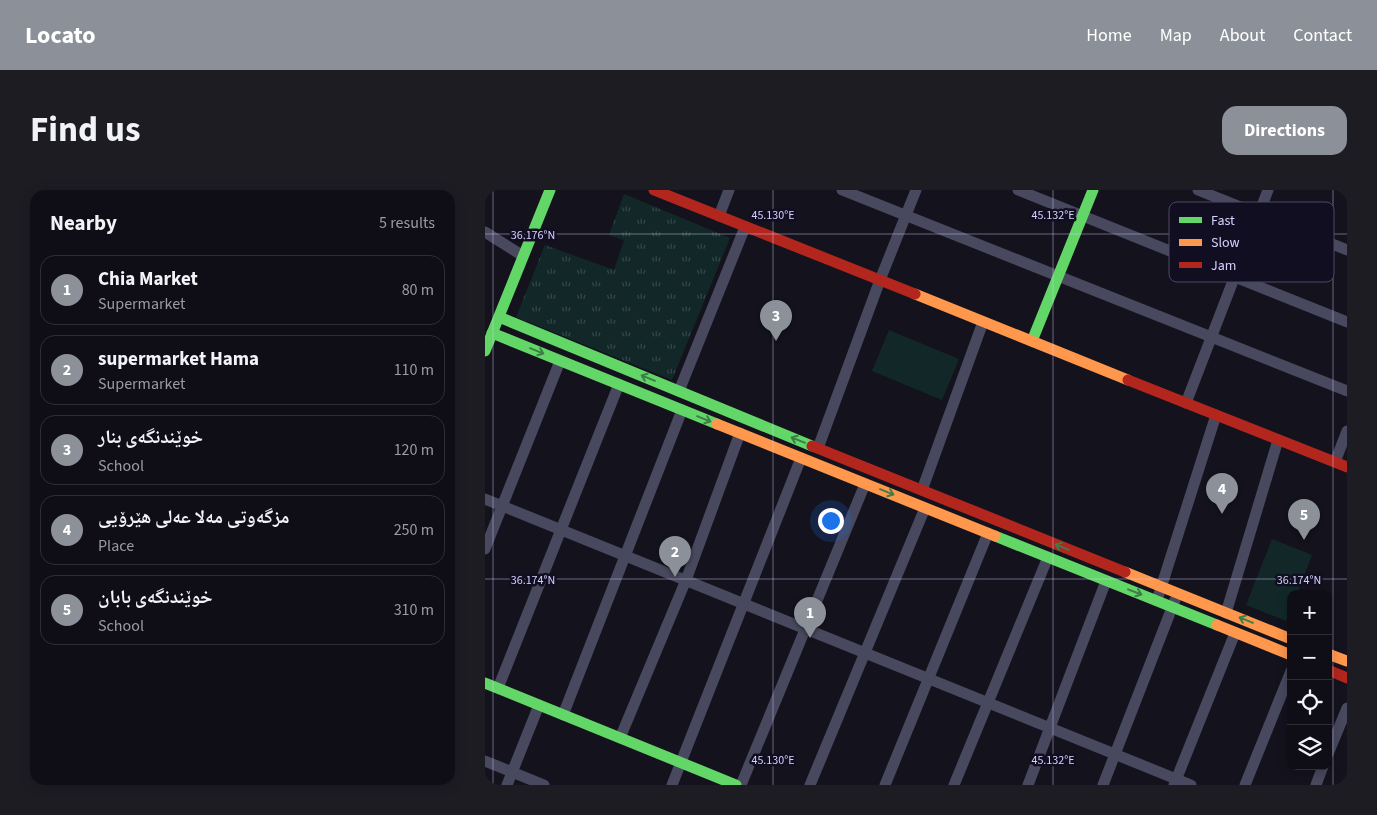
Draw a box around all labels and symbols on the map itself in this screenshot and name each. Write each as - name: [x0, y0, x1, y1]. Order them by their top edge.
- legend: [1169, 202, 1334, 282]
- text: 45.130°E: [751, 207, 795, 224]
- text: 45.132°E: [1031, 207, 1075, 224]
- text: Fast: [1211, 211, 1235, 231]
- text: 36.176°N: [511, 227, 555, 244]
- text: Slow: [1211, 233, 1240, 253]
- text: Jam: [1211, 256, 1236, 276]
- pin: 3: [760, 300, 792, 341]
- one-way arrow: [529, 347, 544, 357]
- one-way arrow: [641, 373, 656, 383]
- one-way arrow: [696, 414, 711, 424]
- one-way arrow: [791, 435, 806, 444]
- pin: 4: [1206, 473, 1238, 514]
- one-way arrow: [879, 488, 894, 498]
- pin: 5: [1288, 499, 1320, 540]
- your location: [818, 508, 844, 534]
- pin: 2: [659, 536, 691, 577]
- one-way arrow: [1055, 541, 1070, 551]
- text: 36.174°N: [511, 572, 555, 589]
- text: 36.174°N: [1277, 572, 1321, 589]
- one-way arrow: [1127, 588, 1143, 597]
- pin: 1: [794, 597, 826, 638]
- one-way arrow: [1238, 615, 1253, 624]
- text: 45.130°E: [751, 752, 795, 769]
- text: 45.132°E: [1031, 752, 1075, 769]

